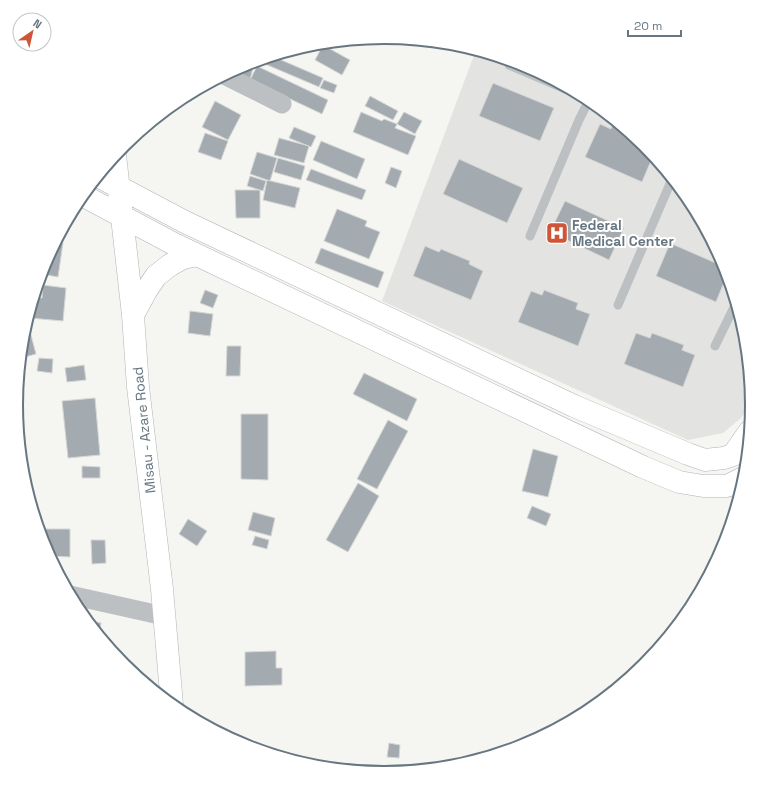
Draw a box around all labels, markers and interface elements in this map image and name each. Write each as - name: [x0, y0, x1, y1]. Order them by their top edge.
- north arrow: [12, 12, 52, 52]
- scale bar: [628, 12, 681, 38]
- text: N: [31, 16, 45, 32]
- text: 20 m: [634, 18, 662, 34]
- place label: Federal Medical Center: [572, 216, 674, 250]
- hospital icon: Federal Medical Center: [544, 220, 570, 246]
- street label: Misau - Azare Road: [128, 366, 160, 494]

